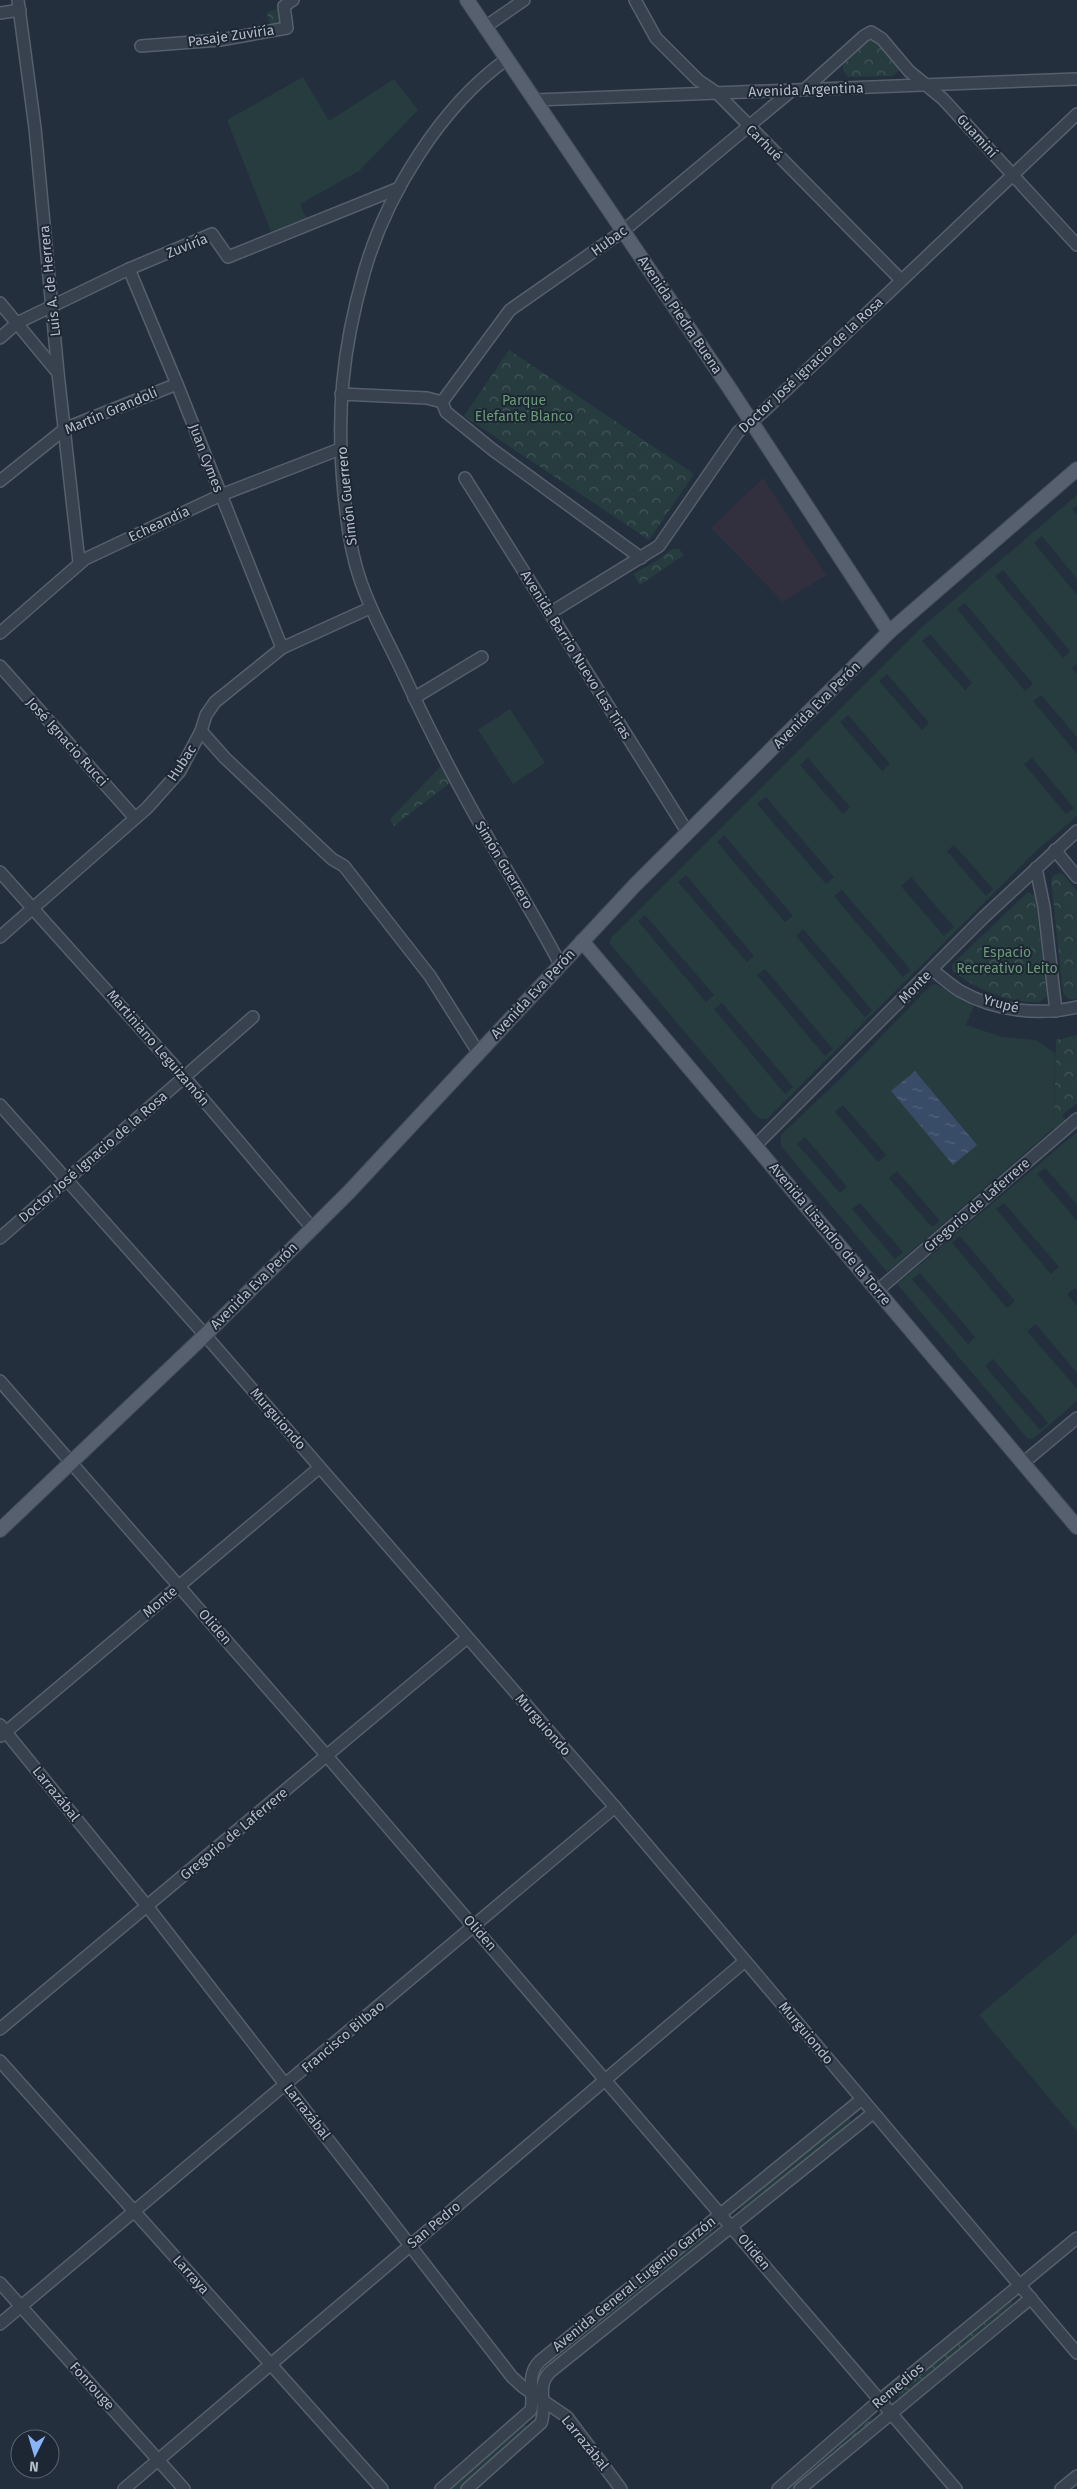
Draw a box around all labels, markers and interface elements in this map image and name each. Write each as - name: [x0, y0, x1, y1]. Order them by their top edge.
- street label: Pasaje Zuviría: [187, 22, 275, 50]
- street label: Avenida Argentina: [748, 79, 864, 101]
- street label: Guaminí: [953, 111, 1001, 161]
- street label: Carhué: [742, 121, 786, 165]
- street label: Hubac: [588, 222, 630, 260]
- street label: Luis A. de Herrera: [36, 225, 64, 337]
- street label: Zuviría: [164, 230, 210, 262]
- street label: Avenida Piedra Buena: [634, 253, 726, 377]
- street label: Doctor José Ignacio de la Rosa: [735, 293, 887, 437]
- street label: Martín Grandoli: [62, 384, 160, 438]
- park label: Parque Elefante Blanco: [475, 392, 573, 425]
- street label: Juan Cymes: [185, 421, 227, 495]
- street label: Simón Guerrero: [333, 446, 361, 546]
- street label: Echeandía: [126, 502, 192, 546]
- street label: Avenida Barrio Nuevo Las Tiras: [517, 567, 635, 743]
- street label: Avenida Eva Perón: [770, 658, 864, 752]
- street label: José Ignacio Rucci: [23, 694, 111, 790]
- street label: Hubac: [164, 741, 200, 784]
- street label: Simón Guerrero: [471, 818, 537, 912]
- park label: Espacio Recreativo Leito: [956, 944, 1058, 977]
- street label: Avenida Eva Perón: [487, 946, 579, 1042]
- street label: Monte: [895, 967, 935, 1007]
- street label: Martiniano Leguizamón: [103, 987, 213, 1109]
- street label: Yrupé: [981, 991, 1021, 1017]
- street label: Doctor José Ignacio de la Rosa: [15, 1088, 171, 1226]
- street label: Gregorio de Laferrere: [921, 1154, 1033, 1256]
- street label: Avenida Lisandro de la Torre: [765, 1159, 895, 1309]
- street label: Avenida Eva Perón: [207, 1239, 301, 1333]
- street label: Murguiondo: [247, 1385, 309, 1453]
- street label: Monte: [139, 1583, 181, 1621]
- street label: Oliden: [195, 1606, 235, 1648]
- street label: Murguiondo: [512, 1691, 574, 1759]
- street label: Larrazábal: [29, 1763, 83, 1825]
- street label: Gregorio de Laferrere: [177, 1784, 291, 1884]
- street label: Oliden: [460, 1912, 500, 1954]
- street label: Francisco Bilbao: [298, 1997, 388, 2077]
- street label: Murguiondo: [775, 1998, 837, 2068]
- street label: Larrazábal: [280, 2081, 334, 2143]
- street label: San Pedro: [404, 2198, 464, 2252]
- street label: Avenida General Eugenio Garzón: [549, 2213, 719, 2355]
- street label: Oliden: [734, 2230, 774, 2274]
- street label: Larraya: [169, 2252, 213, 2298]
- street label: Fonrouge: [66, 2358, 118, 2414]
- street label: Remedios: [869, 2359, 928, 2413]
- street label: Larrazábal: [558, 2412, 612, 2474]
- north arrow: [10, 2429, 60, 2479]
- text: N: [29, 2458, 39, 2475]

